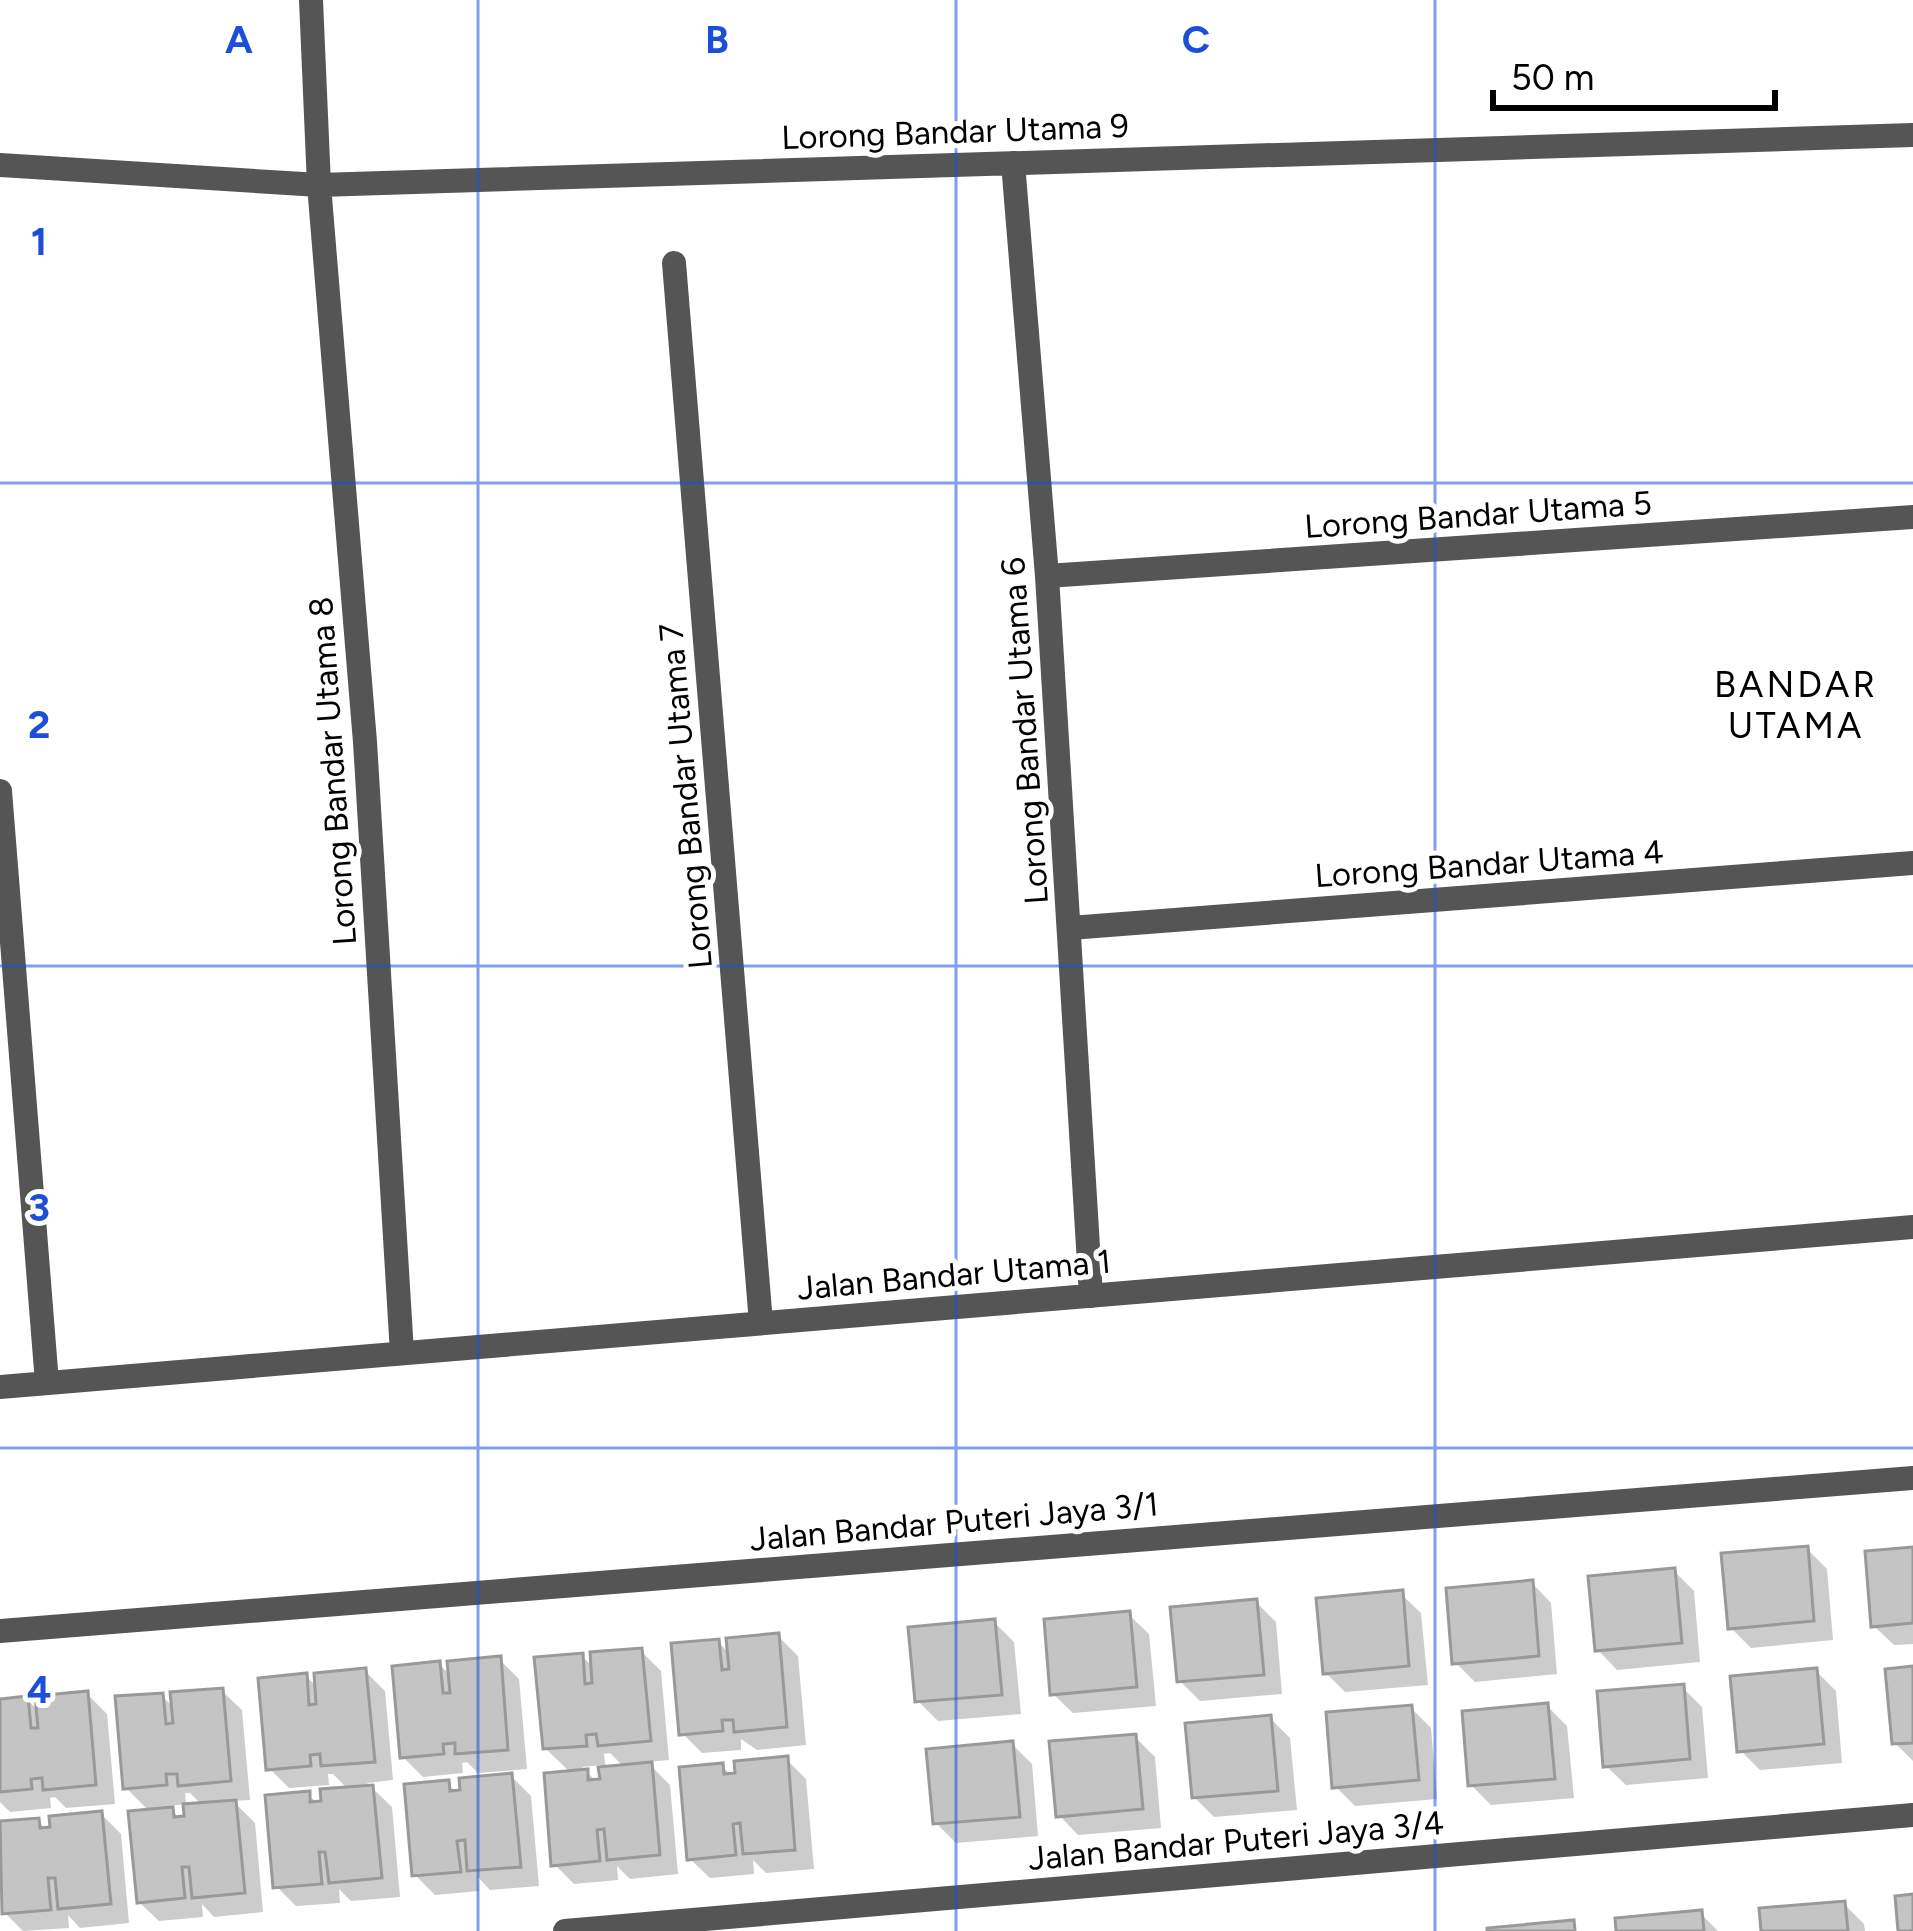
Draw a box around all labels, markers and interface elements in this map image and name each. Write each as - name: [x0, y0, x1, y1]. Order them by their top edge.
- text: A: [225, 16, 253, 63]
- text: B: [705, 16, 729, 63]
- text: C: [1182, 16, 1210, 63]
- scale bar: [1493, 36, 1775, 110]
- text: 50 m: [1511, 56, 1594, 99]
- street label: Lorong Bandar Utama 9: [781, 106, 1129, 157]
- text: 1: [31, 218, 47, 265]
- street label: Lorong Bandar Utama 5: [1303, 483, 1653, 546]
- street label: Lorong Bandar Utama 6: [993, 556, 1056, 906]
- street label: Lorong Bandar Utama 8: [301, 595, 364, 947]
- street label: Lorong Bandar Utama 7: [651, 622, 720, 970]
- district label: BANDAR UTAMA: [1714, 663, 1878, 747]
- text: 2: [28, 701, 50, 748]
- street label: Lorong Bandar Utama 4: [1313, 832, 1665, 895]
- text: 3: [28, 1184, 50, 1231]
- street label: Jalan Bandar Utama 1: [796, 1241, 1112, 1308]
- street label: Jalan Bandar Puteri Jaya 3/1: [748, 1484, 1160, 1559]
- text: 4: [27, 1666, 51, 1713]
- street label: Jalan Bandar Puteri Jaya 3/4: [1027, 1803, 1445, 1878]

